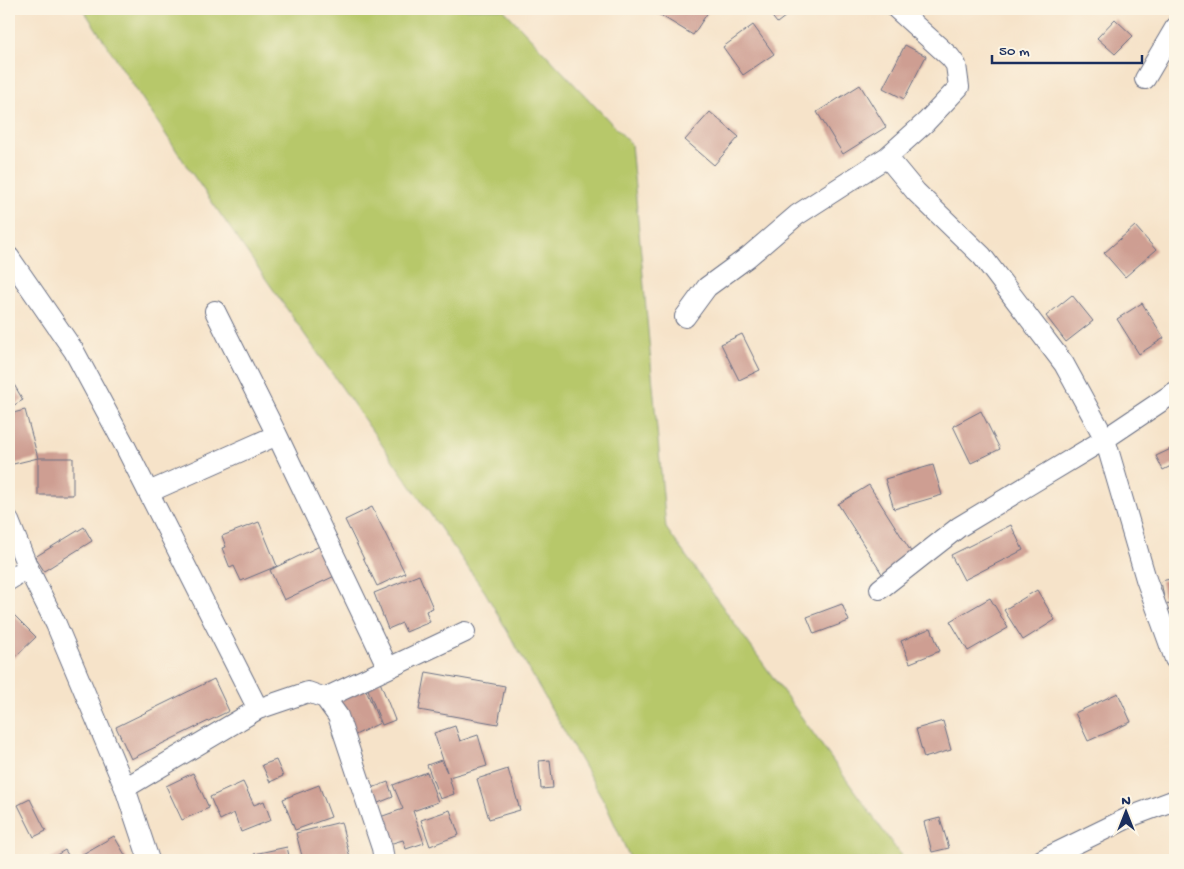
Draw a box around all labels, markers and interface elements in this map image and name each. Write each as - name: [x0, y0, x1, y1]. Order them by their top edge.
- scale bar: [992, 32, 1142, 64]
- text: 50 m: [999, 43, 1030, 61]
- north arrow: [1102, 786, 1152, 836]
- text: N: [1121, 793, 1131, 810]

